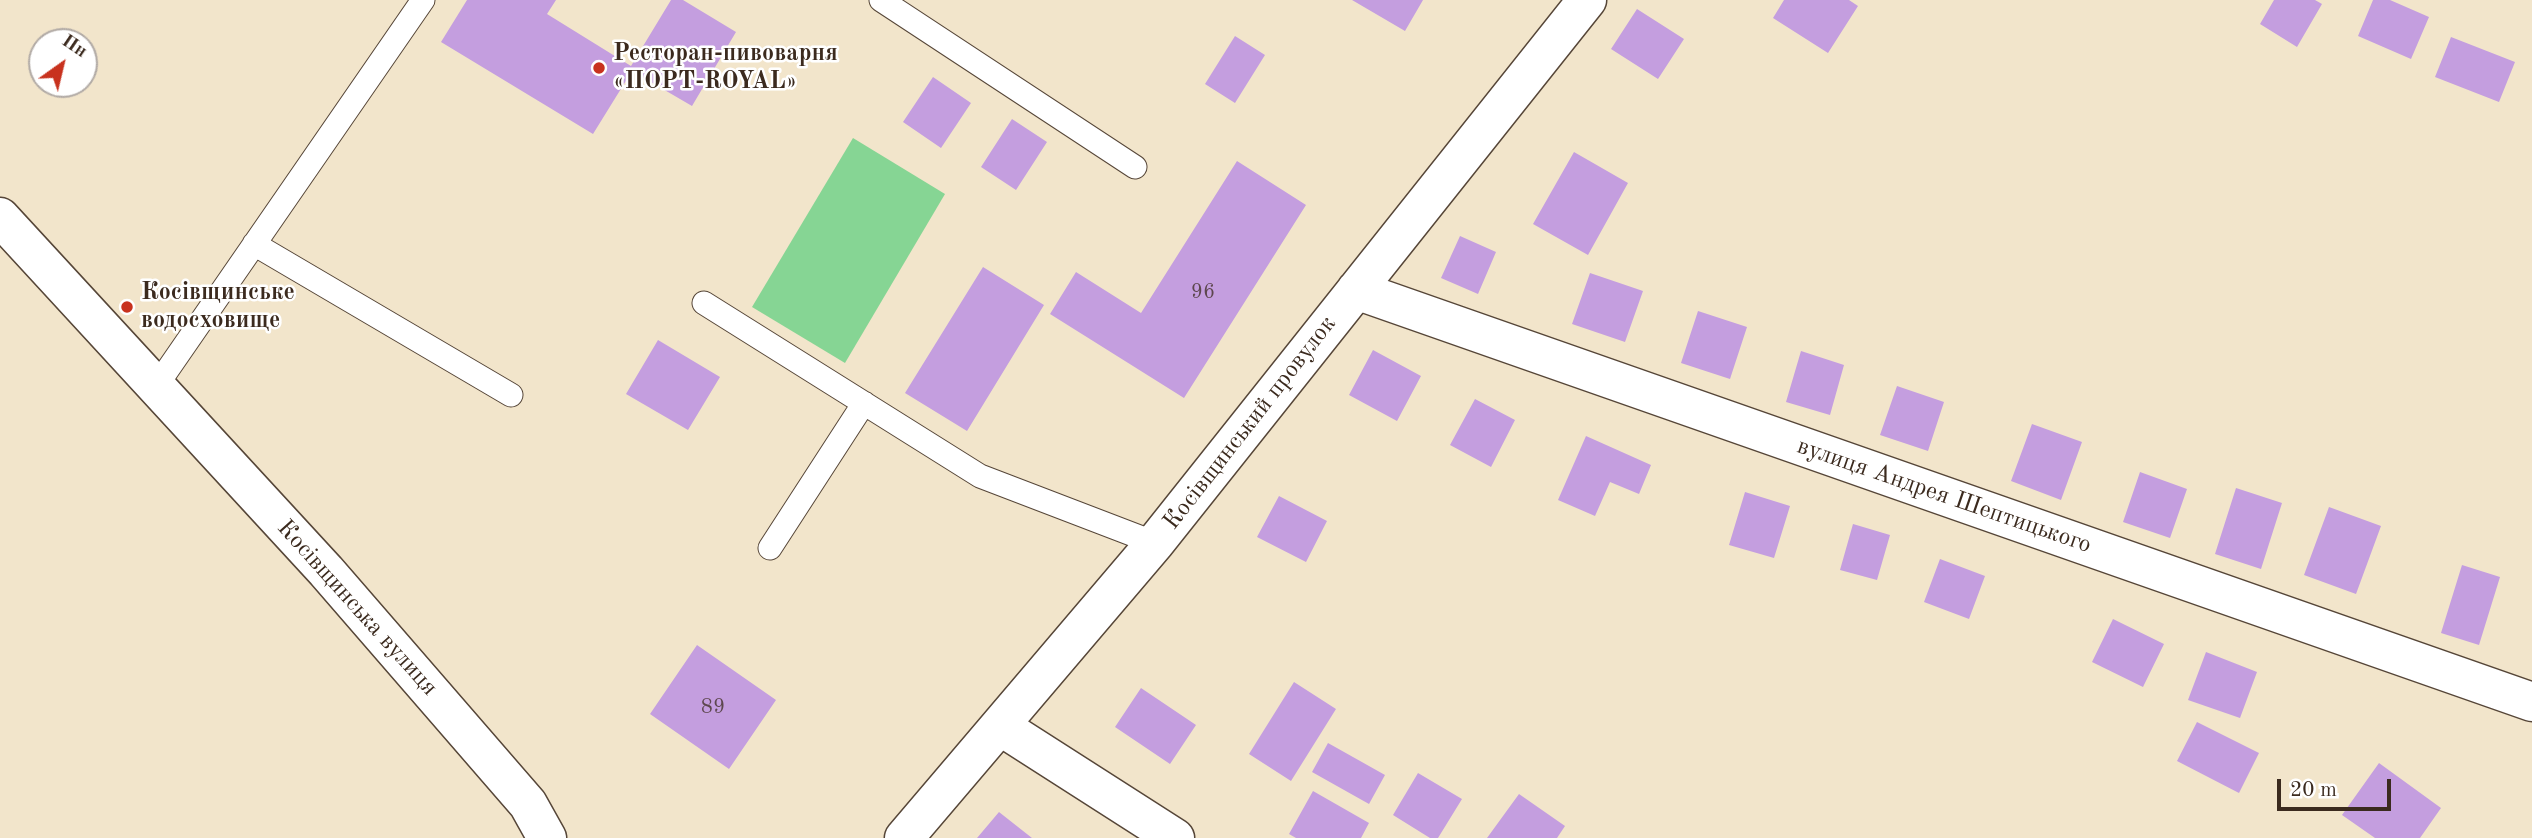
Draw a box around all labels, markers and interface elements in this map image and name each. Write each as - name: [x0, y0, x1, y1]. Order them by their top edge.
- north arrow: [28, 28, 98, 98]
- text: Пн: [58, 32, 90, 62]
- place label: Ресторан-пивоварня «ПОРТ-ROYAL»: [613, 40, 838, 96]
- marker: Ресторан-пивоварня «ПОРТ-ROYAL»: [591, 60, 607, 76]
- place label: Косівщинське водосховище: [141, 279, 295, 335]
- house number: 96: [1191, 279, 1215, 305]
- marker: Косівщинське водосховище: [119, 299, 135, 315]
- street label: Косівщинський провулок: [1158, 310, 1342, 536]
- street label: вулиця Андрея Шептицького: [1793, 432, 2095, 560]
- street label: Косівщинська вулиця: [270, 514, 444, 702]
- house number: 89: [701, 694, 725, 720]
- scale bar: [2280, 764, 2394, 808]
- text: 20 m: [2290, 780, 2337, 801]

